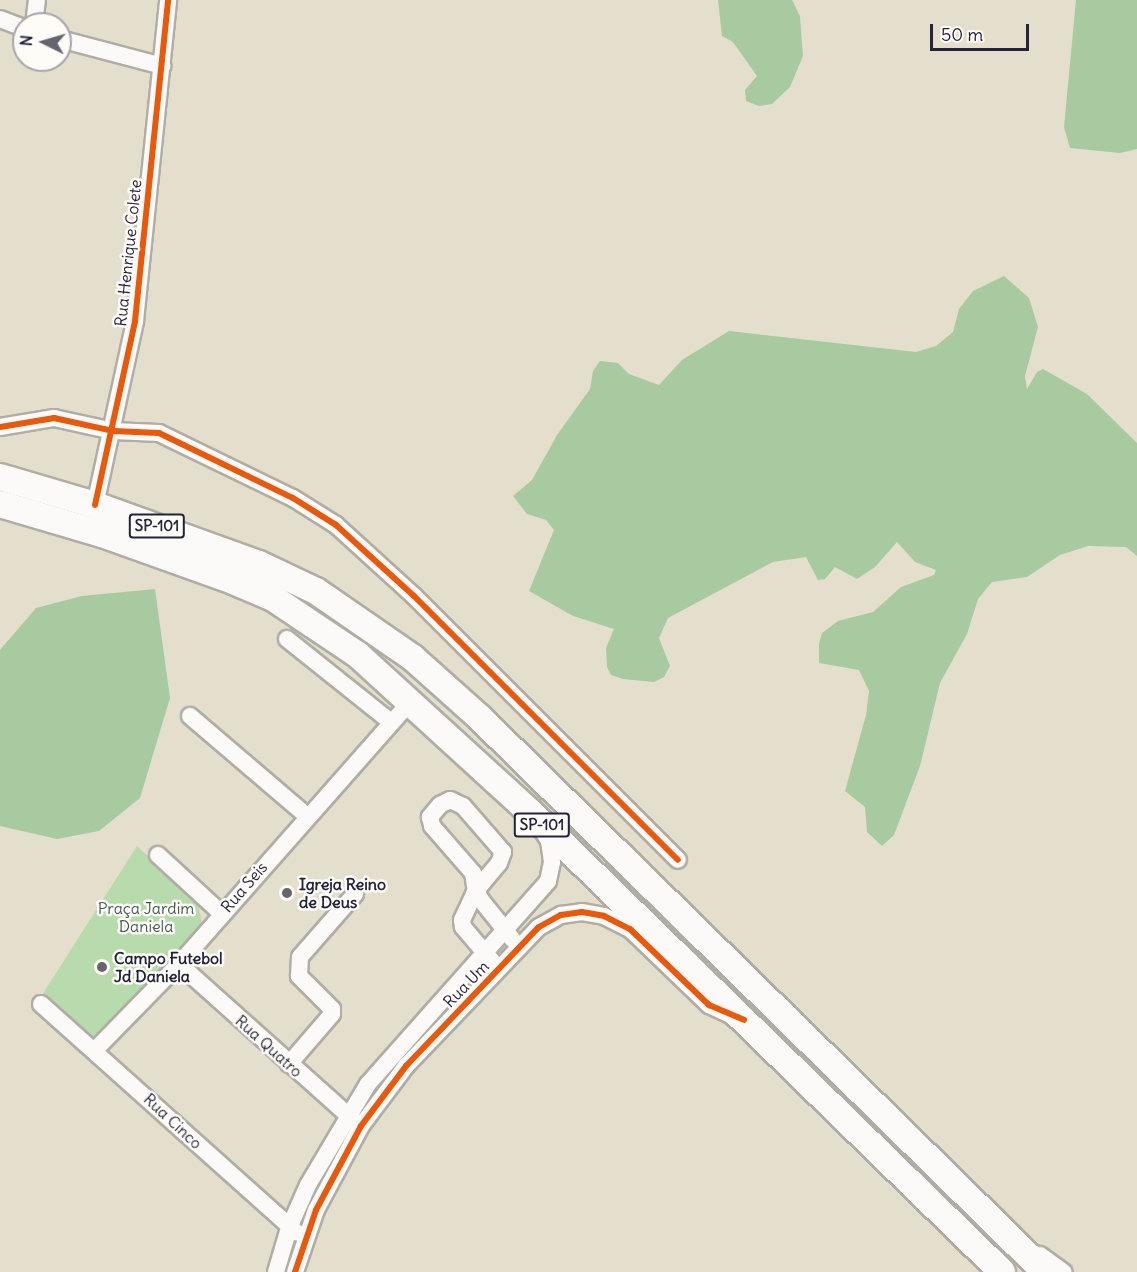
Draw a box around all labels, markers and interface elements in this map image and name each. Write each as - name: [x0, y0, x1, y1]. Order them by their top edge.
- north arrow: [12, 12, 72, 72]
- scale bar: [933, 12, 1032, 50]
- text: 50 m: [941, 23, 983, 46]
- text: N: [16, 34, 37, 47]
- street label: Rua Henrique Colete: [111, 179, 145, 327]
- road number: SP-101: [128, 514, 186, 538]
- road number: SP-101: [514, 813, 570, 837]
- street label: Rua Seis: [217, 858, 271, 916]
- place label: Igreja Reino de Deus: [299, 874, 386, 912]
- marker: Igreja Reino de Deus: [280, 886, 294, 900]
- park label: Praça Jardim Daniela: [98, 898, 194, 936]
- place label: Campo Futebol Jd Daniela: [114, 948, 223, 986]
- street label: Rua Um: [439, 957, 493, 1011]
- marker: Campo Futebol Jd Daniela: [95, 960, 109, 974]
- street label: Rua Quatro: [232, 1011, 306, 1081]
- street label: Rua Cinco: [140, 1089, 206, 1153]

